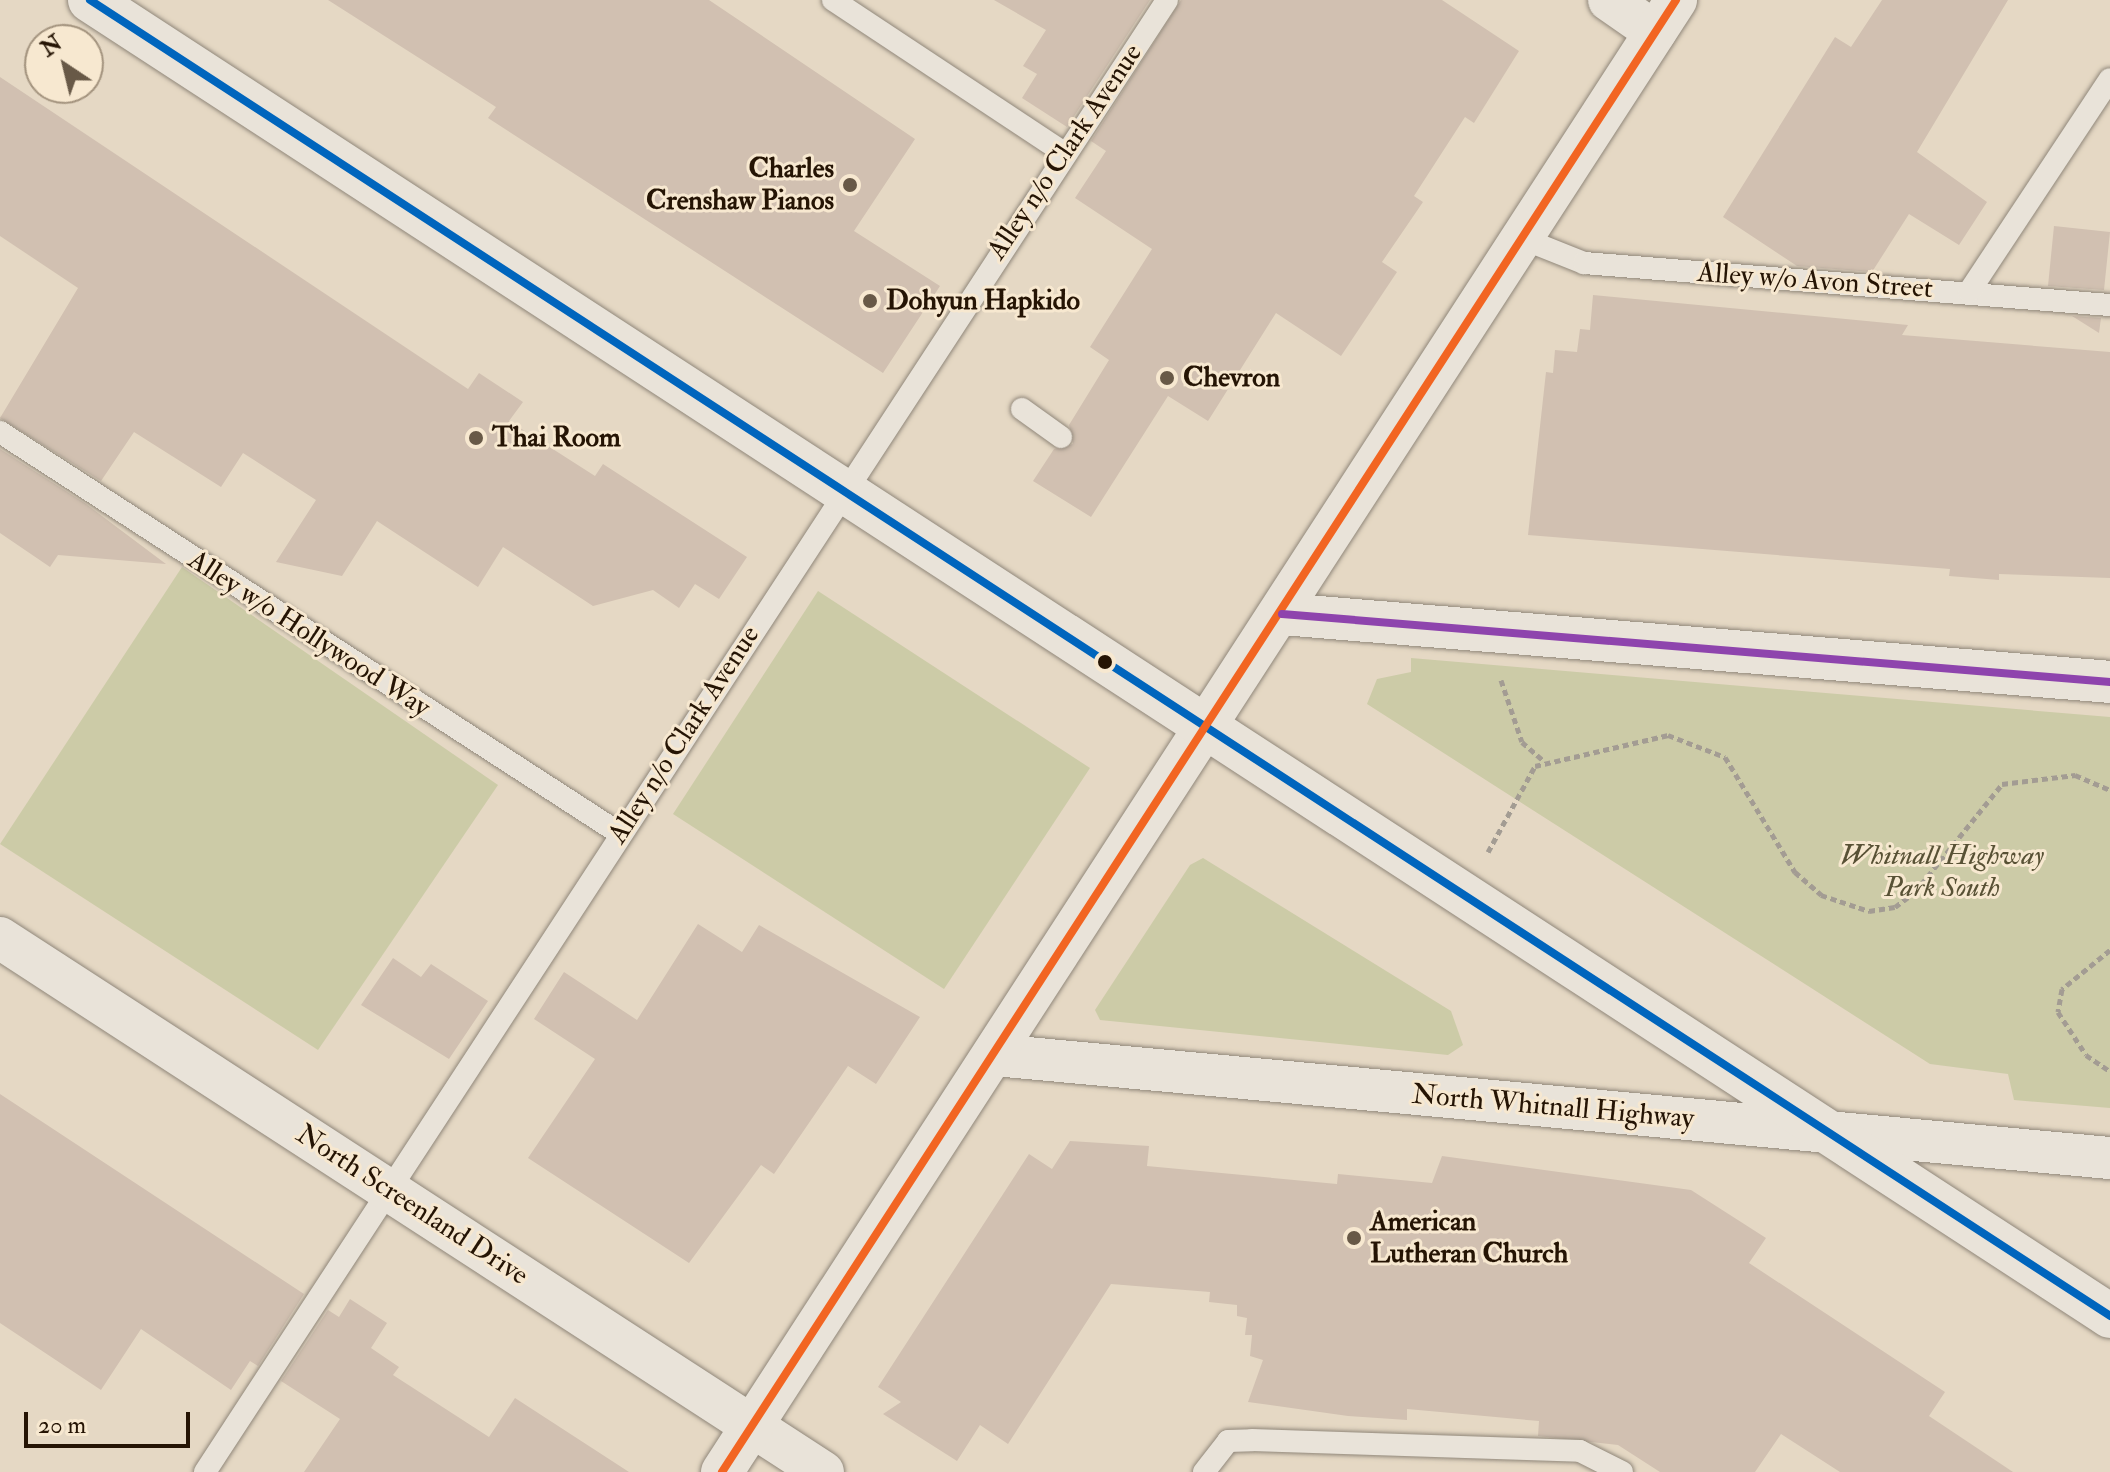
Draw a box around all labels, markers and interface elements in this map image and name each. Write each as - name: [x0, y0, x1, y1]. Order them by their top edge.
- north arrow: [24, 24, 104, 104]
- text: N: [35, 29, 67, 63]
- street label: Alley n/o Clark Avenue: [980, 38, 1150, 266]
- place label: Charles Crenshaw Pianos: [646, 152, 834, 218]
- marker: Charles Crenshaw Pianos: [841, 176, 859, 194]
- street label: Alley w/o Avon Street: [1696, 256, 1934, 306]
- place label: Dohyun Hapkido: [886, 284, 1080, 318]
- marker: Dohyun Hapkido: [861, 292, 879, 310]
- place label: Chevron: [1183, 361, 1280, 395]
- marker: Chevron: [1158, 369, 1176, 387]
- place label: Thai Room: [492, 421, 621, 455]
- marker: Thai Room: [467, 429, 485, 447]
- street label: Alley w/o Hollywood Way: [182, 543, 436, 725]
- street label: Alley n/o Clark Avenue: [601, 620, 767, 850]
- unlabelled marker: [1097, 654, 1113, 670]
- park label: Whitnall Highway Park South: [1840, 839, 2044, 905]
- street label: North Whitnall Highway: [1410, 1078, 1696, 1136]
- street label: North Screenland Drive: [290, 1117, 534, 1293]
- place label: American Lutheran Church: [1370, 1205, 1568, 1271]
- marker: American Lutheran Church: [1345, 1229, 1363, 1247]
- scale bar: [28, 1396, 194, 1446]
- text: 20 m: [38, 1410, 86, 1441]

